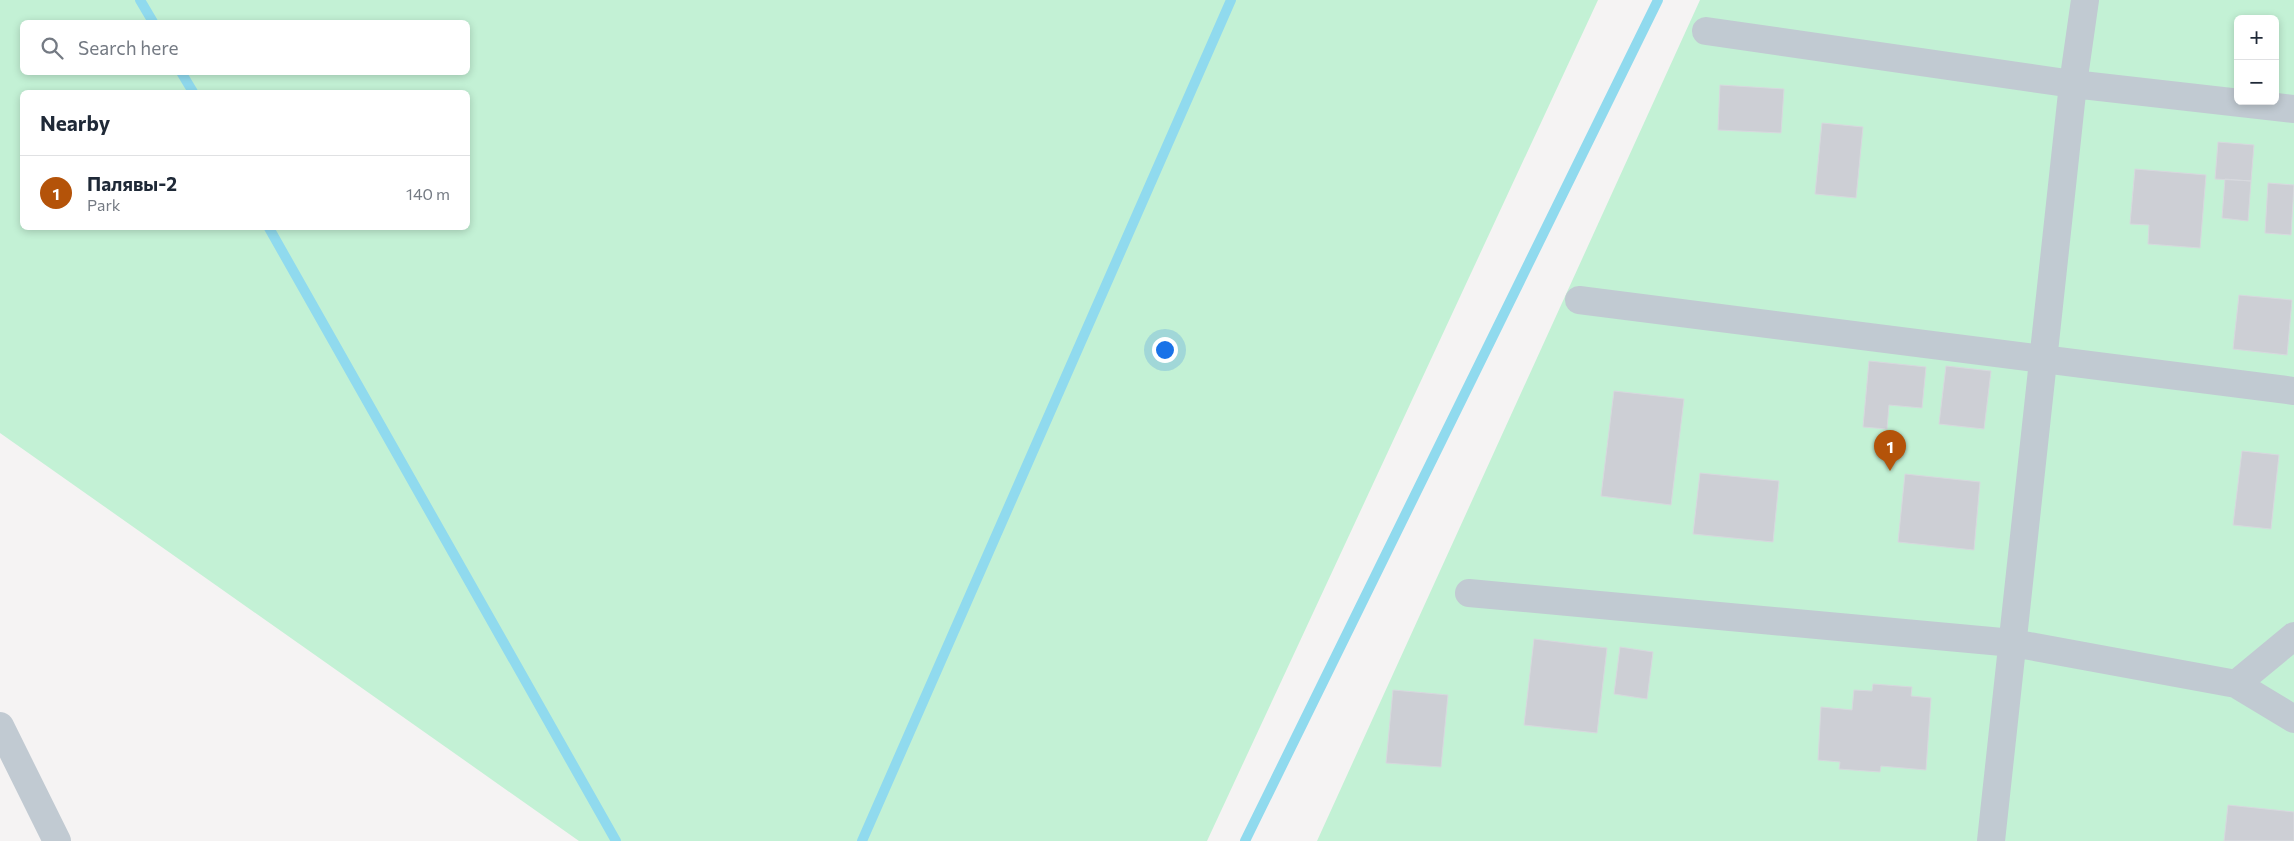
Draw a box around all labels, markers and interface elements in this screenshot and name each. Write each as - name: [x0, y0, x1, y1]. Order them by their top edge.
- map controls: [2234, 15, 2279, 105]
- button: +: [2234, 15, 2279, 60]
- search box: [20, 20, 470, 75]
- icon: search: [38, 34, 66, 62]
- text: Search here: [78, 36, 178, 59]
- button: −: [2234, 60, 2279, 105]
- text: Nearby: [40, 110, 110, 135]
- text: Палявы-2: [87, 172, 177, 195]
- text: 1: [52, 184, 60, 203]
- text: 140 m: [406, 184, 450, 203]
- text: Park: [87, 195, 120, 214]
- your location: [1152, 337, 1178, 363]
- pin: 1: [1874, 430, 1906, 471]

